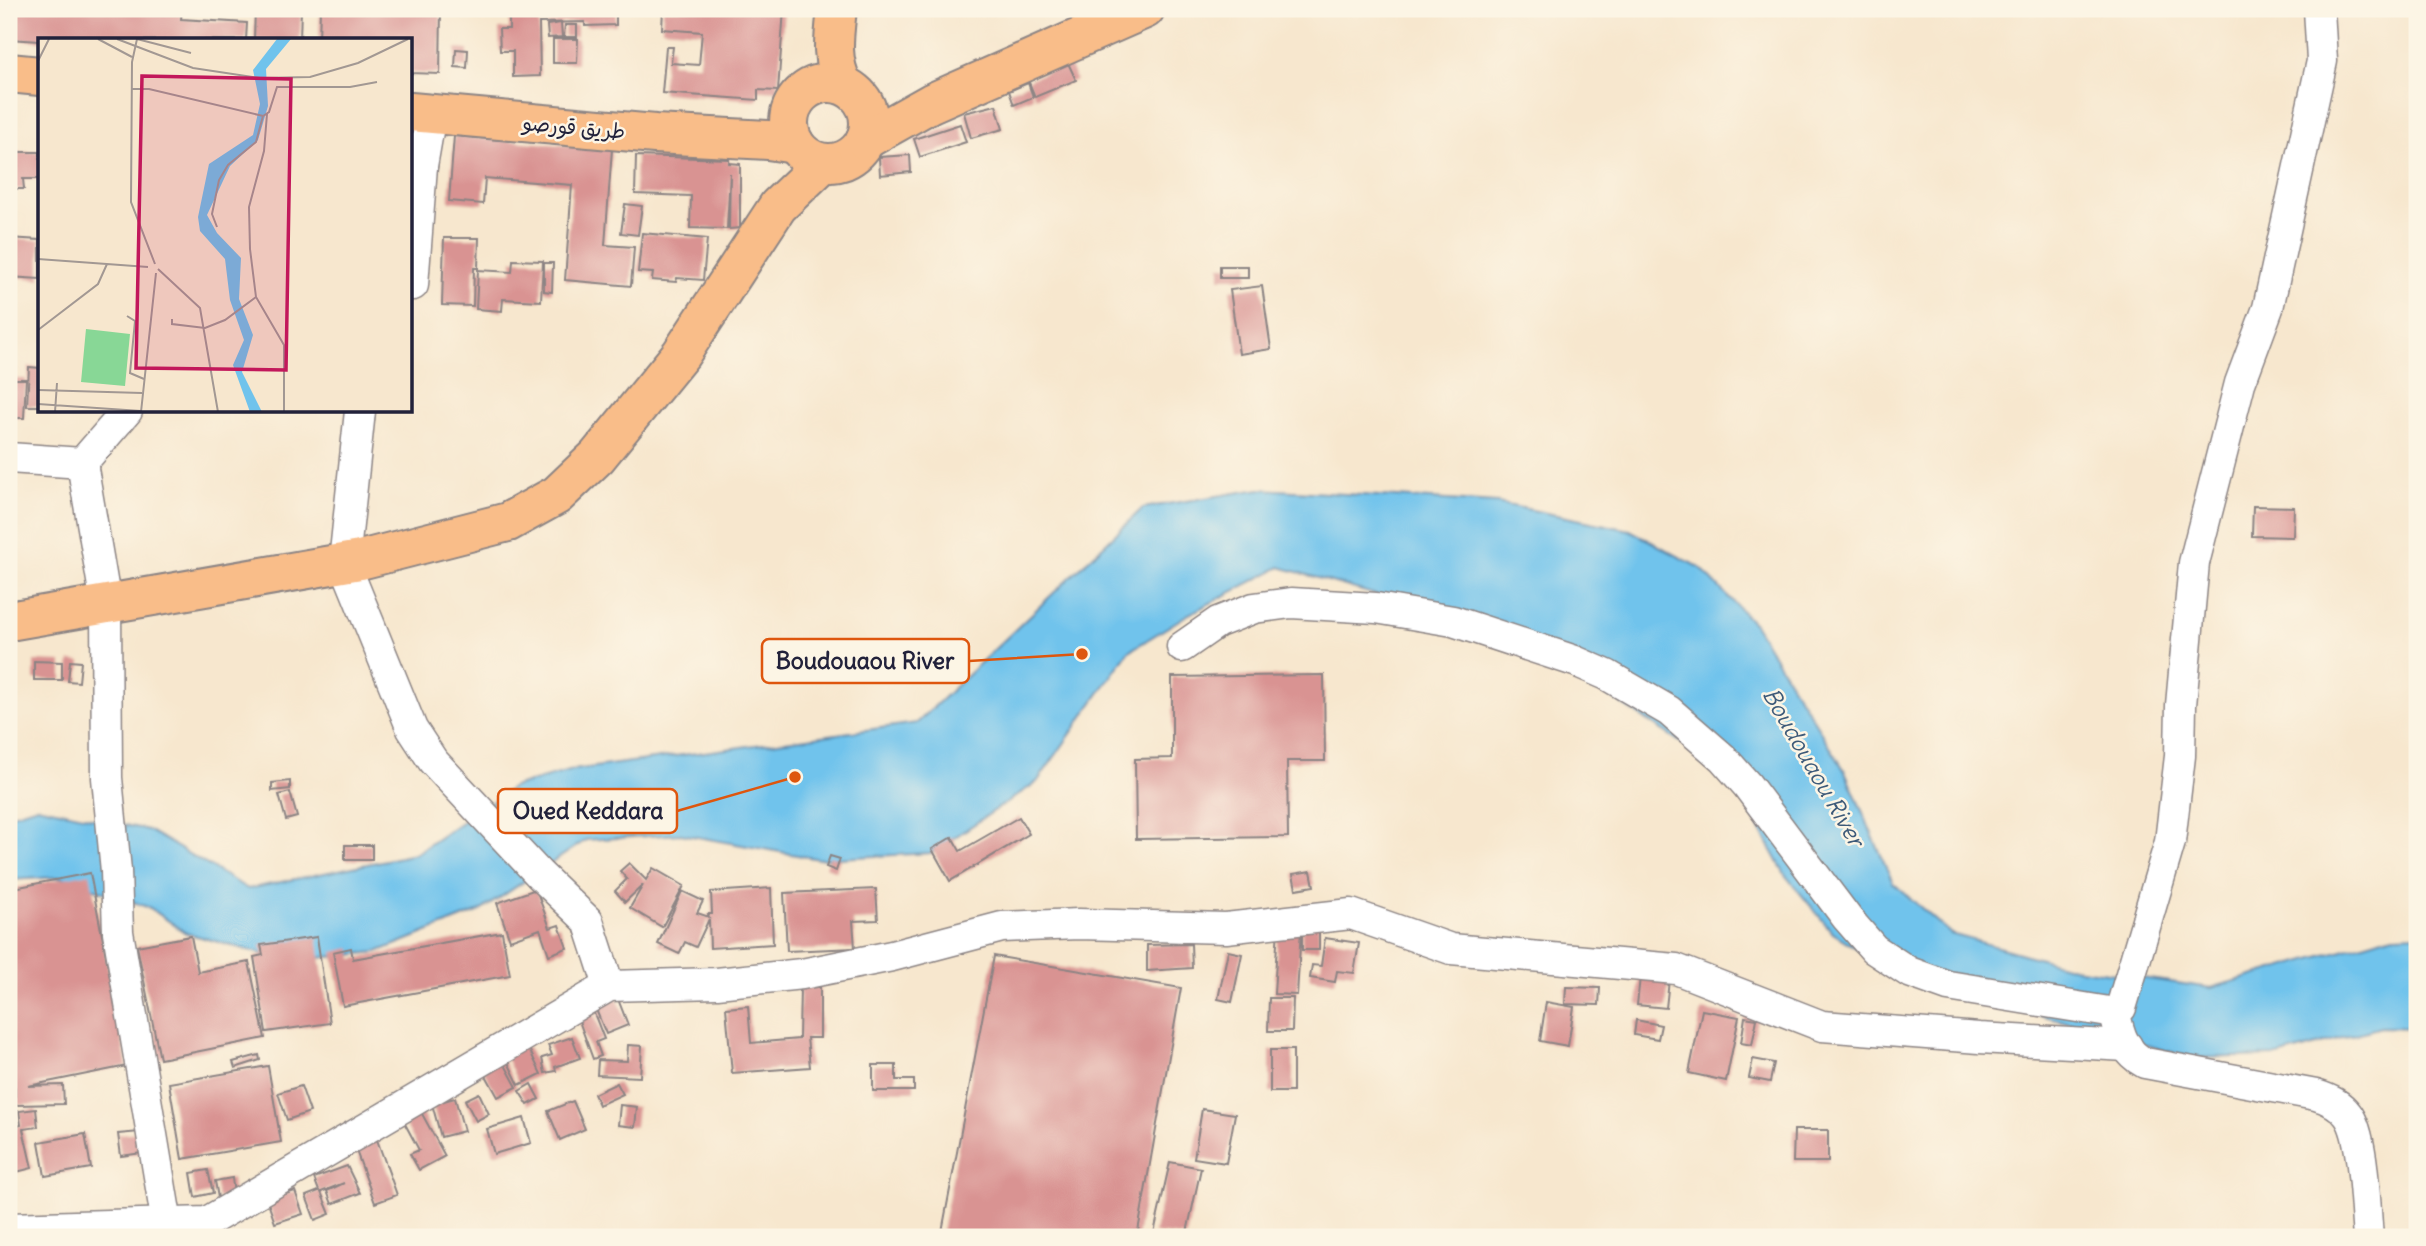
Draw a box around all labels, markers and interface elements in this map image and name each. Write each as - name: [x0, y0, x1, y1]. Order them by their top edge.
- inset map: [38, 38, 413, 413]
- street label: طريق قورصو: [520, 109, 626, 146]
- callout: Boudouaou River: [762, 639, 969, 683]
- text: Boudouaou River: [776, 646, 955, 675]
- water label: Boudouaou River: [1757, 682, 1873, 854]
- callout: Oued Keddara: [498, 789, 677, 833]
- text: Oued Keddara: [513, 796, 664, 825]

